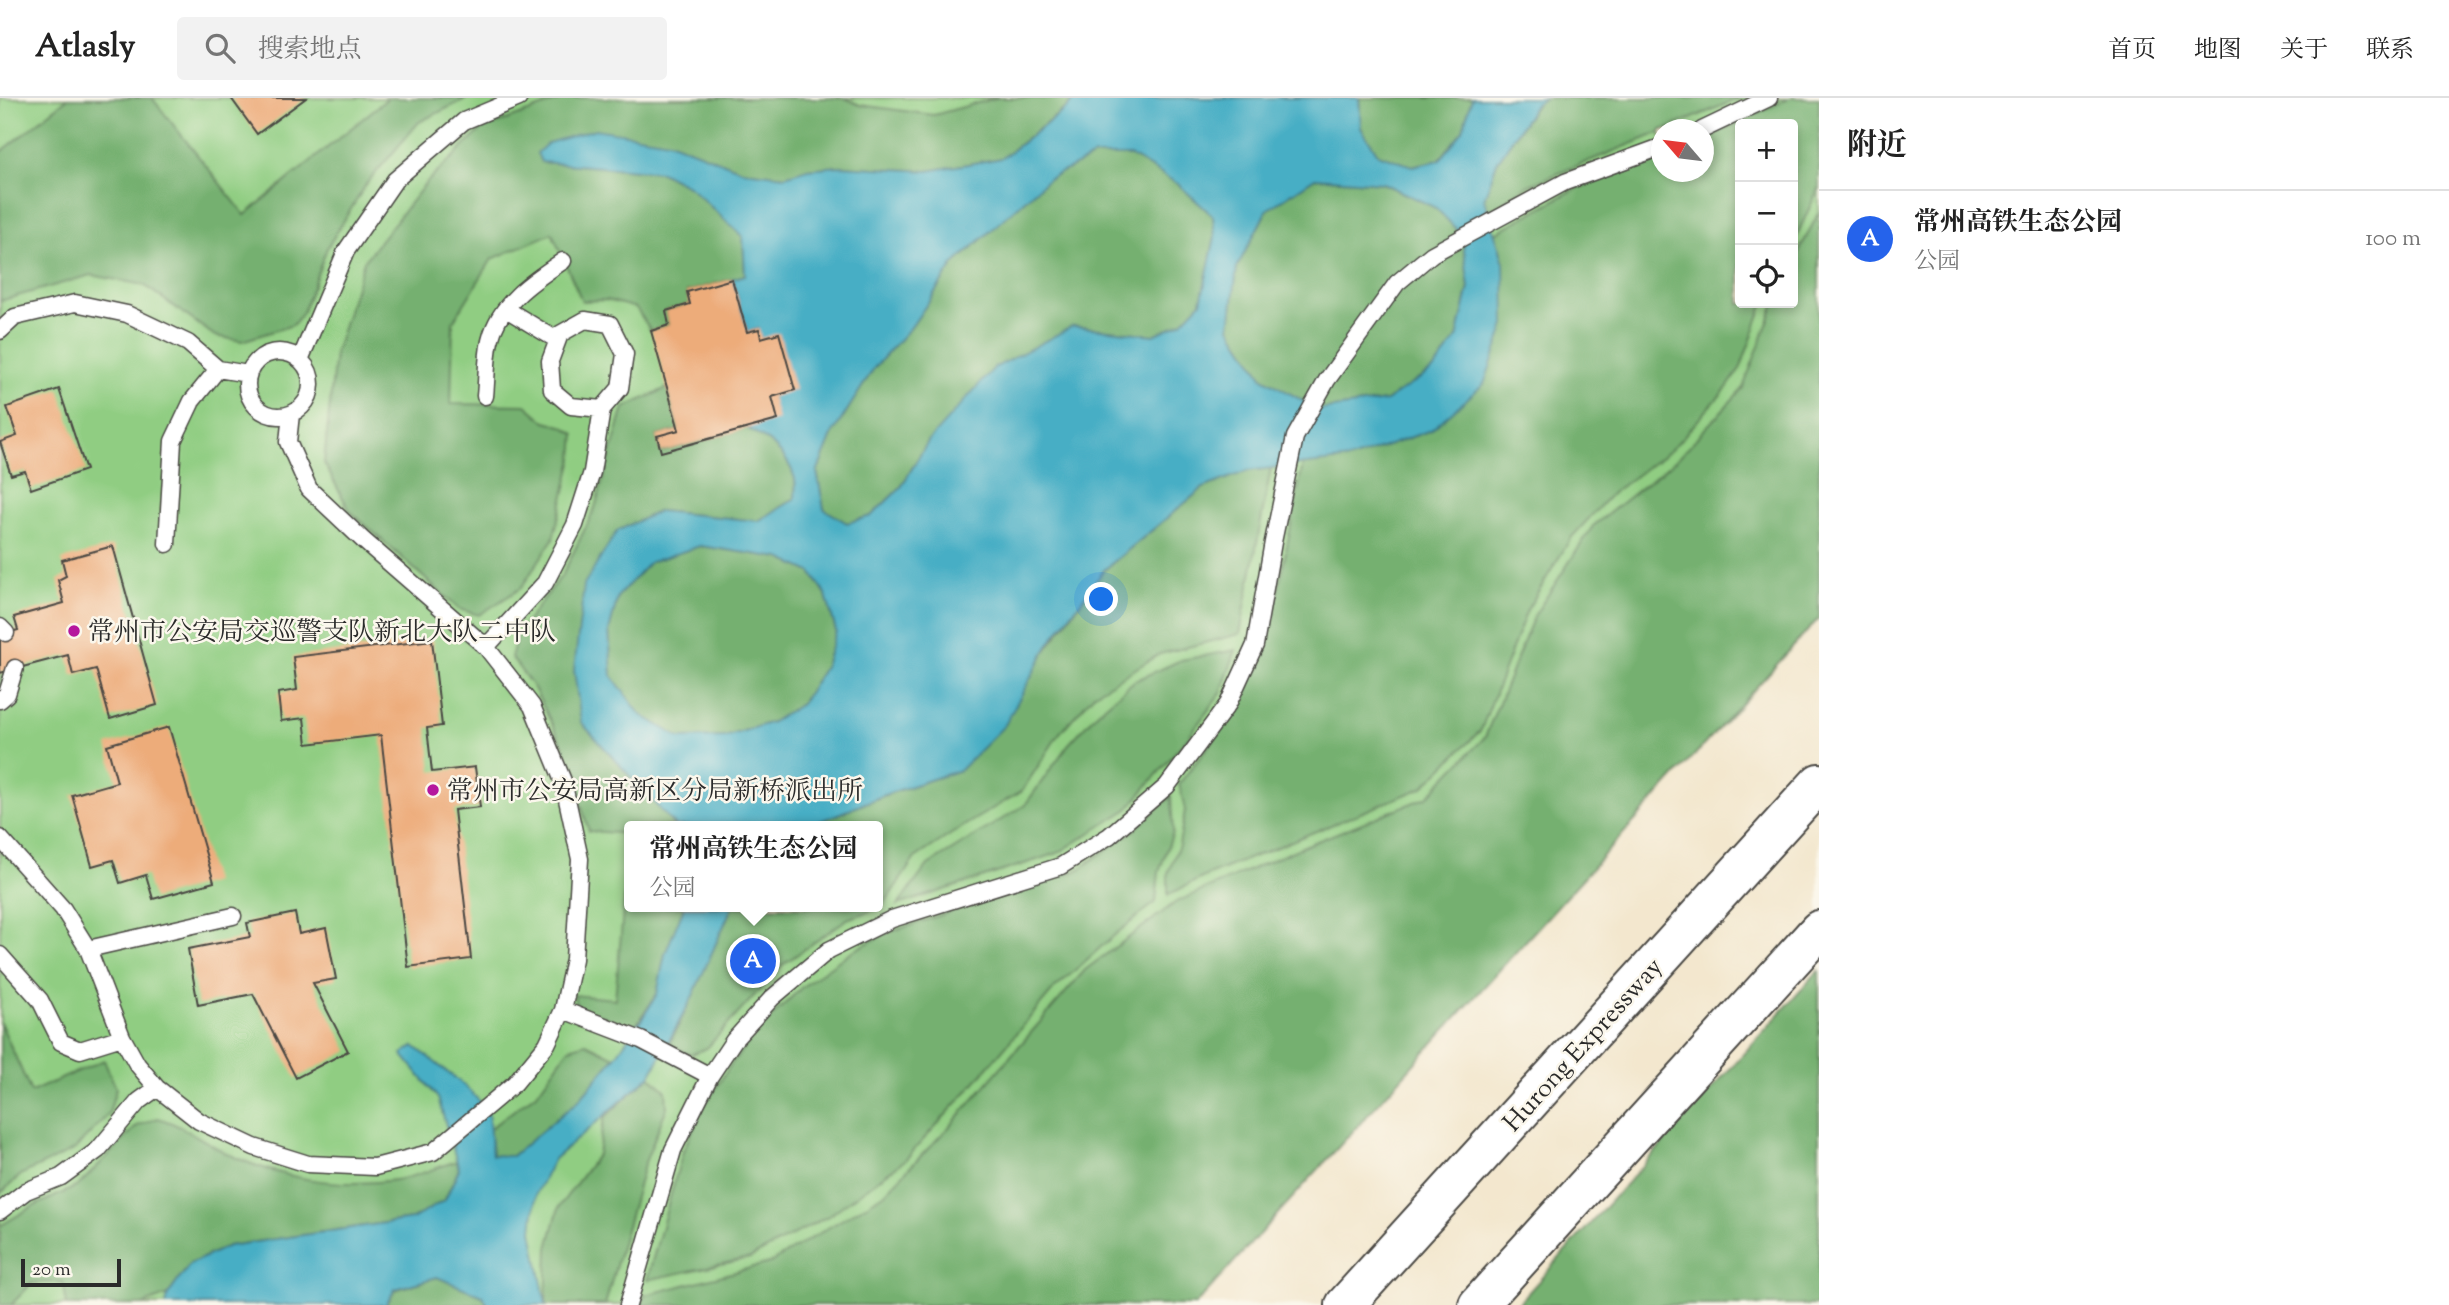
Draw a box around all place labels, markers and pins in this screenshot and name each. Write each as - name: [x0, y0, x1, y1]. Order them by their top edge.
- place label: 常州市公安局交巡警支队新北大队二中队: [88, 615, 556, 652]
- marker: 常州市公安局交巡警支队新北大队二中队: [66, 623, 82, 639]
- place label: 常州市公安局高新区分局新桥派出所: [447, 774, 863, 811]
- marker: 常州市公安局高新区分局新桥派出所: [425, 782, 441, 798]
- pin: A: [730, 935, 776, 987]

